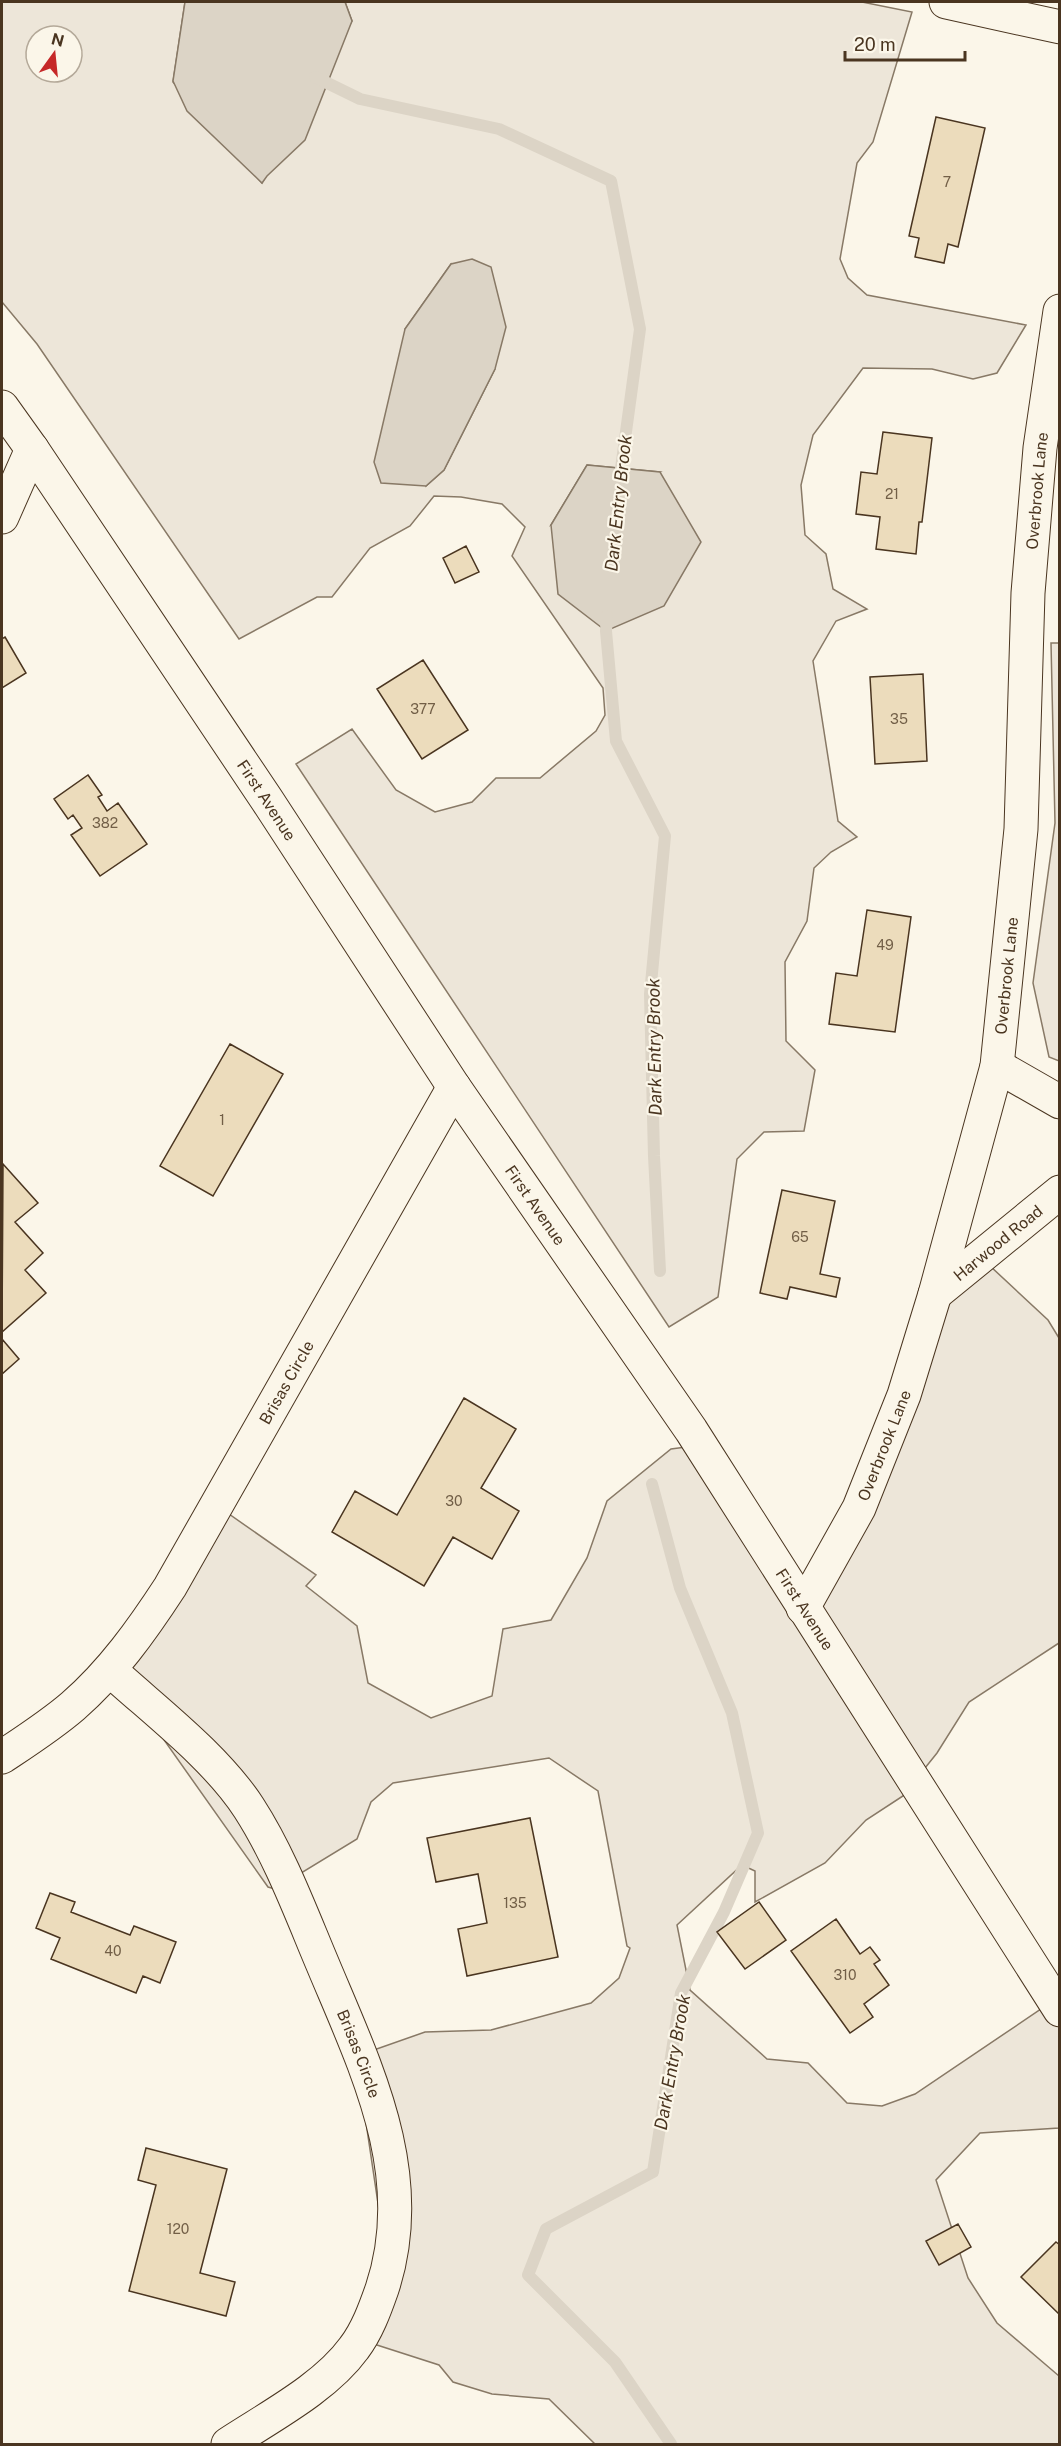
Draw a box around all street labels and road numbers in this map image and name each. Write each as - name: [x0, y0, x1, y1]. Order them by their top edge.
- street label: Overbrook Lane: [1022, 431, 1052, 550]
- street label: First Avenue: [233, 756, 300, 844]
- street label: Overbrook Lane: [991, 916, 1022, 1035]
- street label: First Avenue: [501, 1161, 570, 1249]
- street label: Harwood Road: [949, 1201, 1046, 1285]
- street label: Brisas Circle: [255, 1337, 318, 1427]
- street label: Overbrook Lane: [853, 1388, 914, 1504]
- street label: First Avenue: [772, 1565, 838, 1654]
- street label: Brisas Circle: [333, 2006, 384, 2100]

